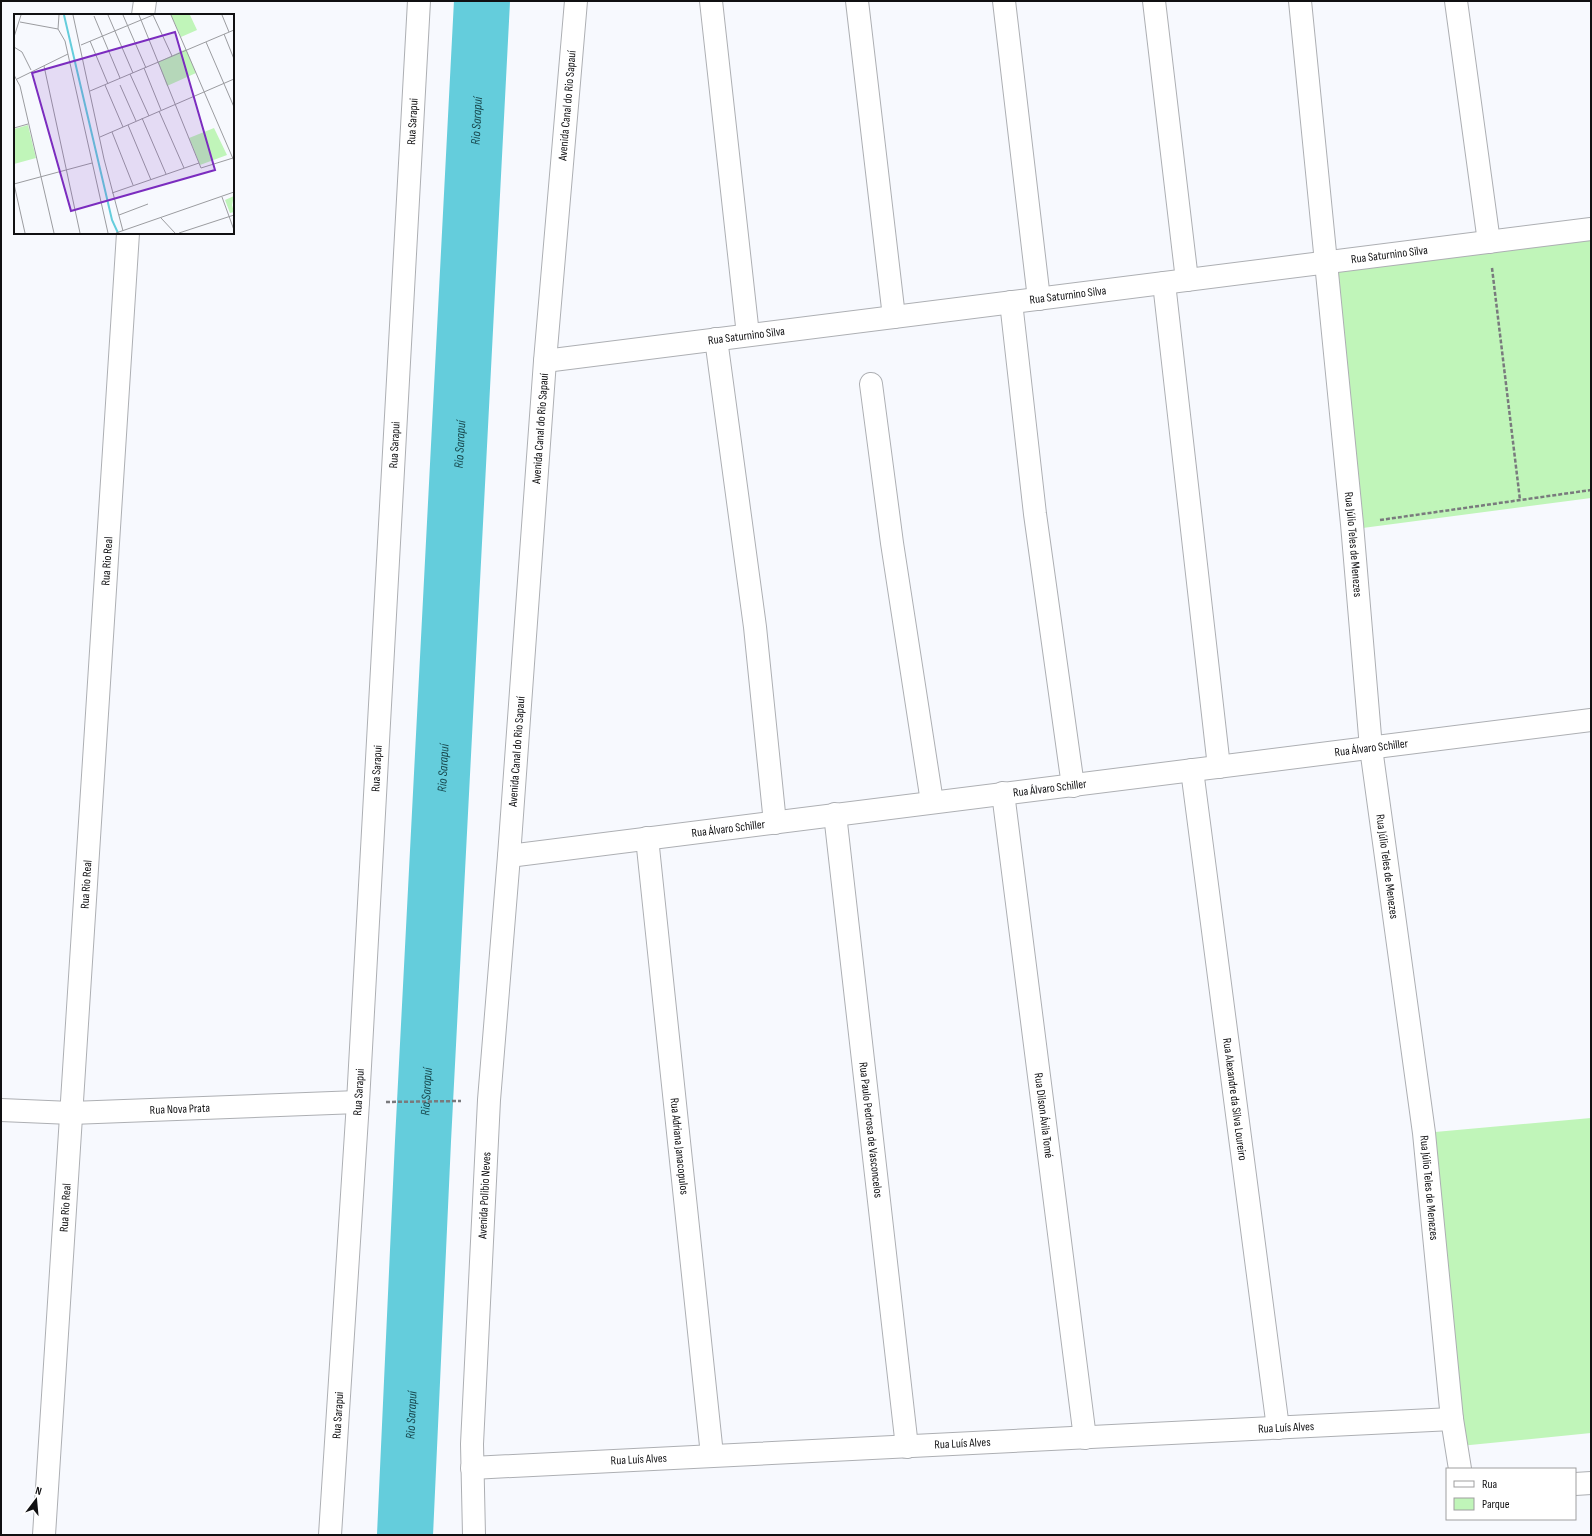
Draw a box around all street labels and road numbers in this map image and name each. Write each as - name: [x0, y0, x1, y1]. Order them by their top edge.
- street label: Avenida Canal do Rio Sapauí: [555, 49, 580, 162]
- street label: Rua Sarapui: [404, 98, 422, 145]
- street label: Rua Saturnino Silva: [1350, 243, 1429, 267]
- street label: Rua Saturnino Silva: [1029, 283, 1108, 308]
- street label: Rua Saturnino Silva: [707, 324, 786, 348]
- street label: Avenida Canal do Rio Sapauí: [529, 372, 552, 485]
- street label: Rua Sarapui: [386, 421, 404, 469]
- street label: Rua Júlio Teles de Menezes: [1341, 491, 1365, 598]
- street label: Rua Rio Real: [98, 536, 116, 586]
- street label: Avenida Canal do Rio Sapauí: [506, 695, 529, 808]
- street label: Rua Álvaro Schiller: [1334, 736, 1409, 760]
- street label: Rua Sarapui: [368, 745, 386, 792]
- street label: Rua Álvaro Schiller: [1012, 776, 1088, 801]
- street label: Rua Júlio Teles de Menezes: [1372, 813, 1401, 920]
- street label: Rua Álvaro Schiller: [691, 817, 767, 841]
- street label: Rua Rio Real: [77, 859, 96, 909]
- street label: Rua Alexandre da Silva Loureiro: [1219, 1037, 1250, 1162]
- street label: Rua Paulo Pedrosa de Vasconcelos: [855, 1061, 886, 1199]
- street label: Rua Sarapui: [350, 1068, 368, 1116]
- street label: Rua Dilson Ávila Tomé: [1031, 1072, 1056, 1159]
- street label: Rua Adriana Janacopulos: [666, 1097, 692, 1195]
- street label: Rua Nova Prata: [149, 1101, 211, 1118]
- street label: Rua Júlio Teles de Menezes: [1416, 1135, 1441, 1241]
- street label: Avenida Polibio Neves: [475, 1152, 494, 1240]
- street label: Rua Rio Real: [57, 1183, 75, 1233]
- street label: Rua Sarapui: [329, 1391, 347, 1439]
- street label: Rua Luís Alves: [1258, 1419, 1315, 1437]
- street label: Rua Luís Alves: [934, 1435, 991, 1452]
- street label: Rua Luís Alves: [610, 1451, 667, 1469]

